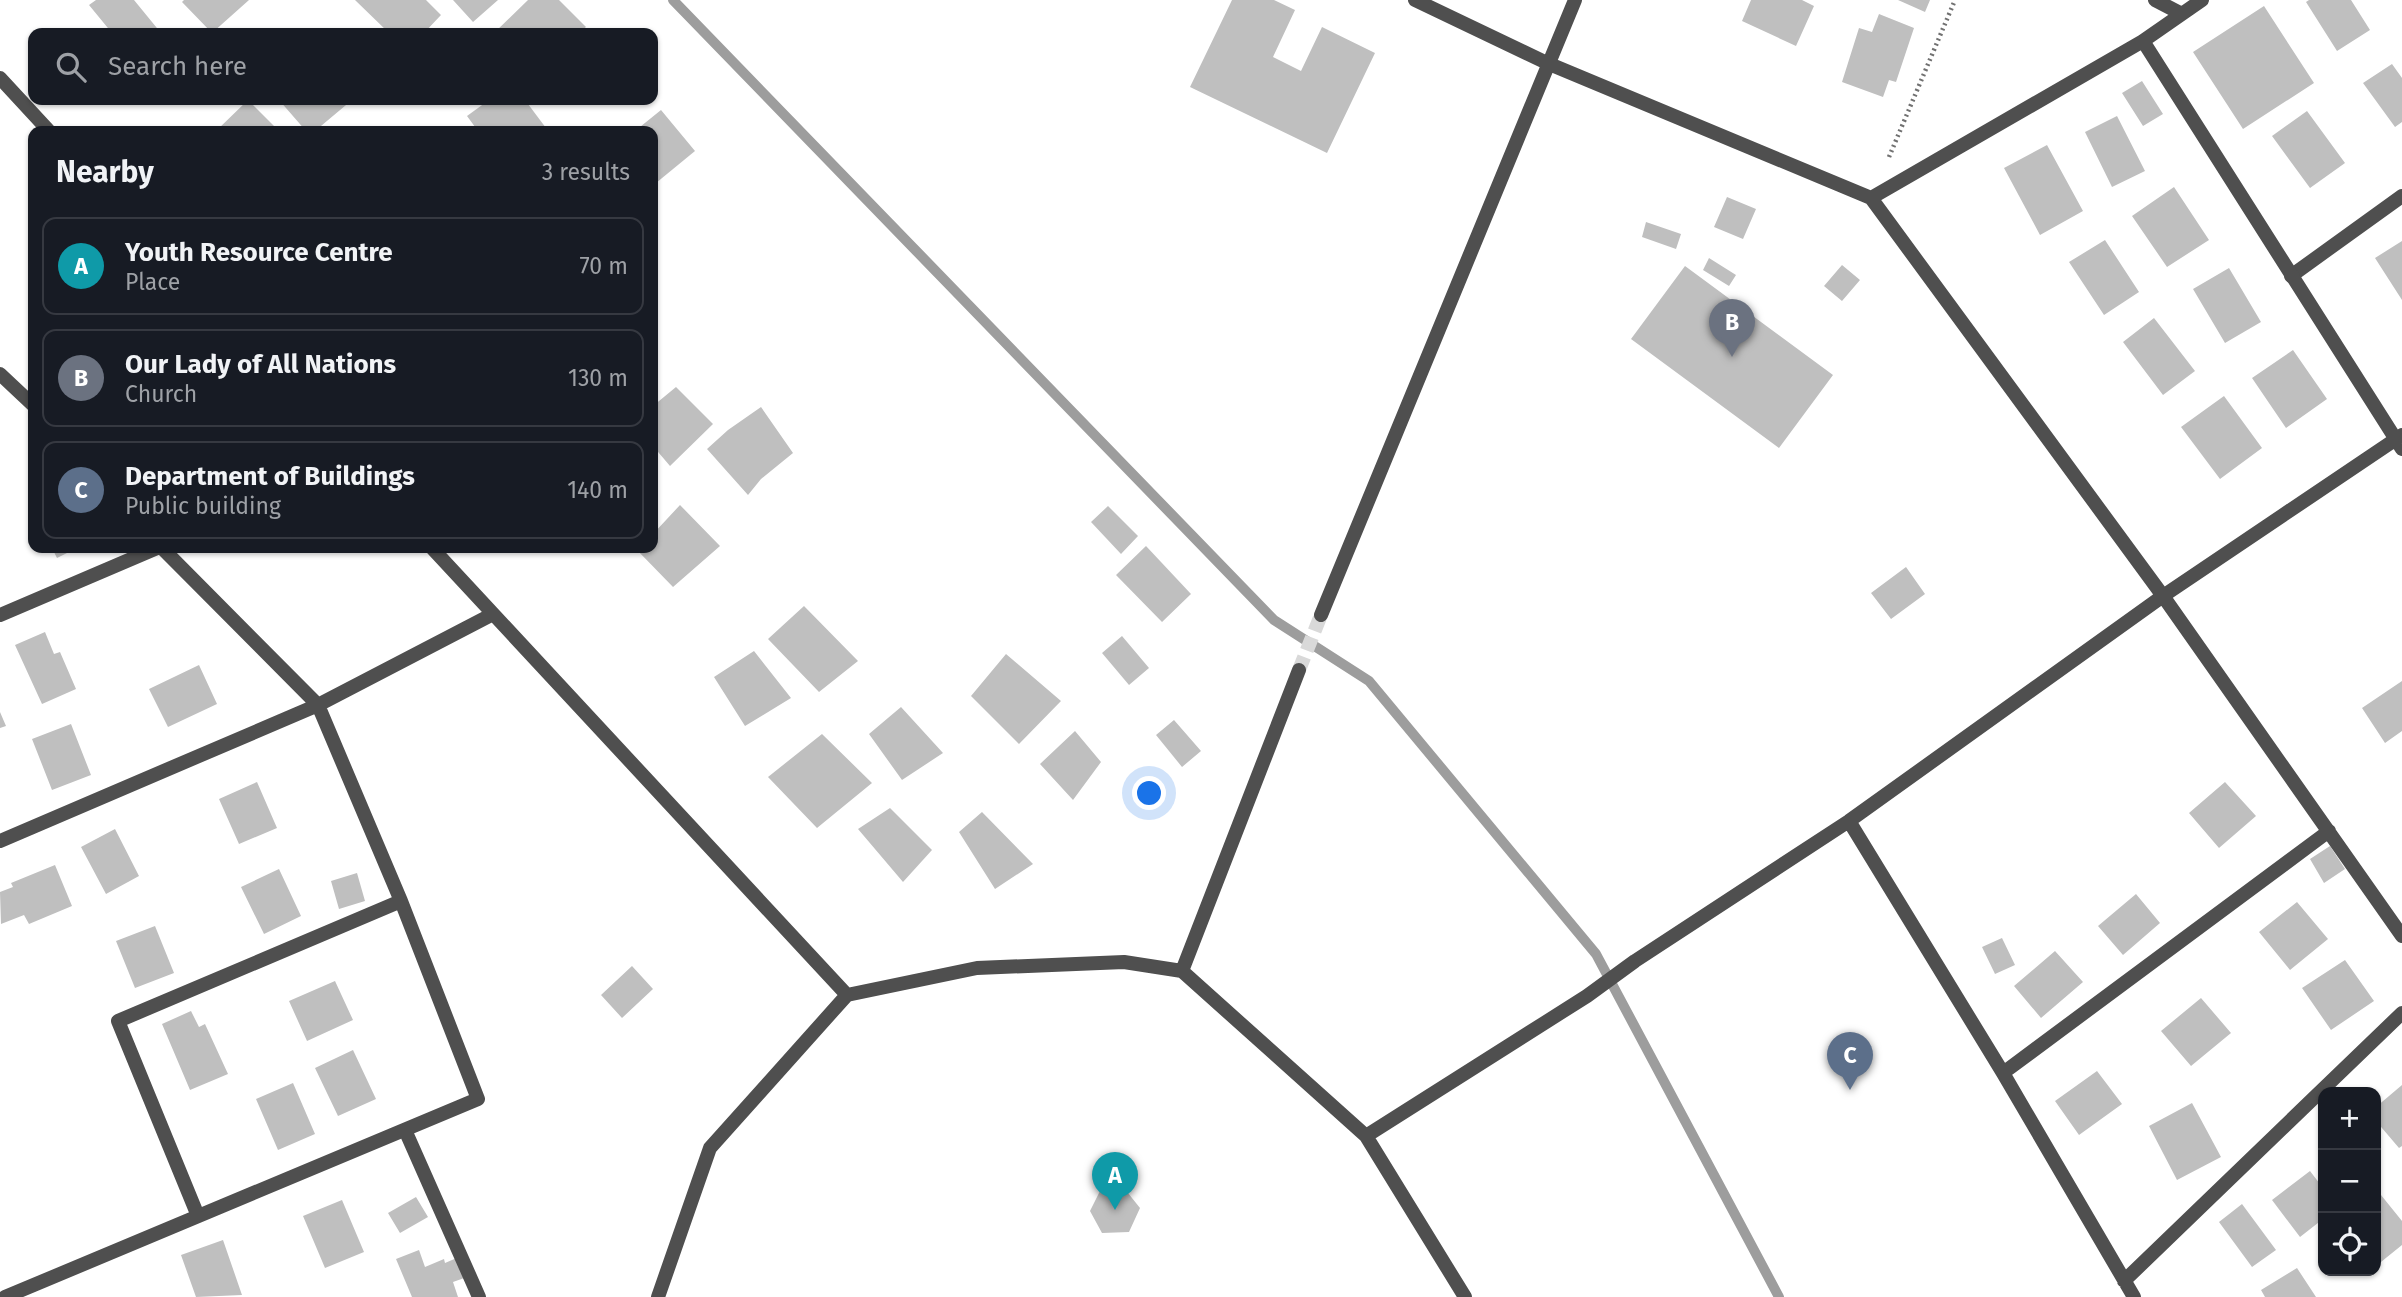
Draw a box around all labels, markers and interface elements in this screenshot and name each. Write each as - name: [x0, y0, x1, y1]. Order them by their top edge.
- search box: [28, 28, 658, 105]
- icon: search: [52, 48, 90, 86]
- text: Search here: [108, 51, 247, 82]
- text: Nearby: [56, 154, 154, 190]
- text: 3 results: [542, 158, 630, 186]
- text: Youth Resource Centre: [125, 237, 393, 268]
- text: A: [74, 252, 88, 280]
- text: 70 m: [579, 252, 628, 280]
- text: Place: [125, 268, 180, 296]
- pin: B: [1709, 299, 1755, 357]
- text: Our Lady of All Nations: [125, 349, 396, 380]
- text: B: [74, 364, 88, 392]
- text: 130 m: [568, 364, 628, 392]
- text: Church: [125, 380, 197, 408]
- text: Department of Buildings: [125, 461, 415, 492]
- text: C: [74, 476, 88, 504]
- text: 140 m: [567, 476, 628, 504]
- text: Public building: [125, 492, 281, 520]
- your location: [1132, 776, 1166, 810]
- pin: C: [1827, 1032, 1873, 1090]
- map controls: [2318, 1087, 2381, 1276]
- button: +: [2318, 1087, 2381, 1150]
- button: −: [2318, 1150, 2381, 1213]
- pin: A: [1092, 1152, 1138, 1210]
- button: locate: [2318, 1213, 2381, 1276]

